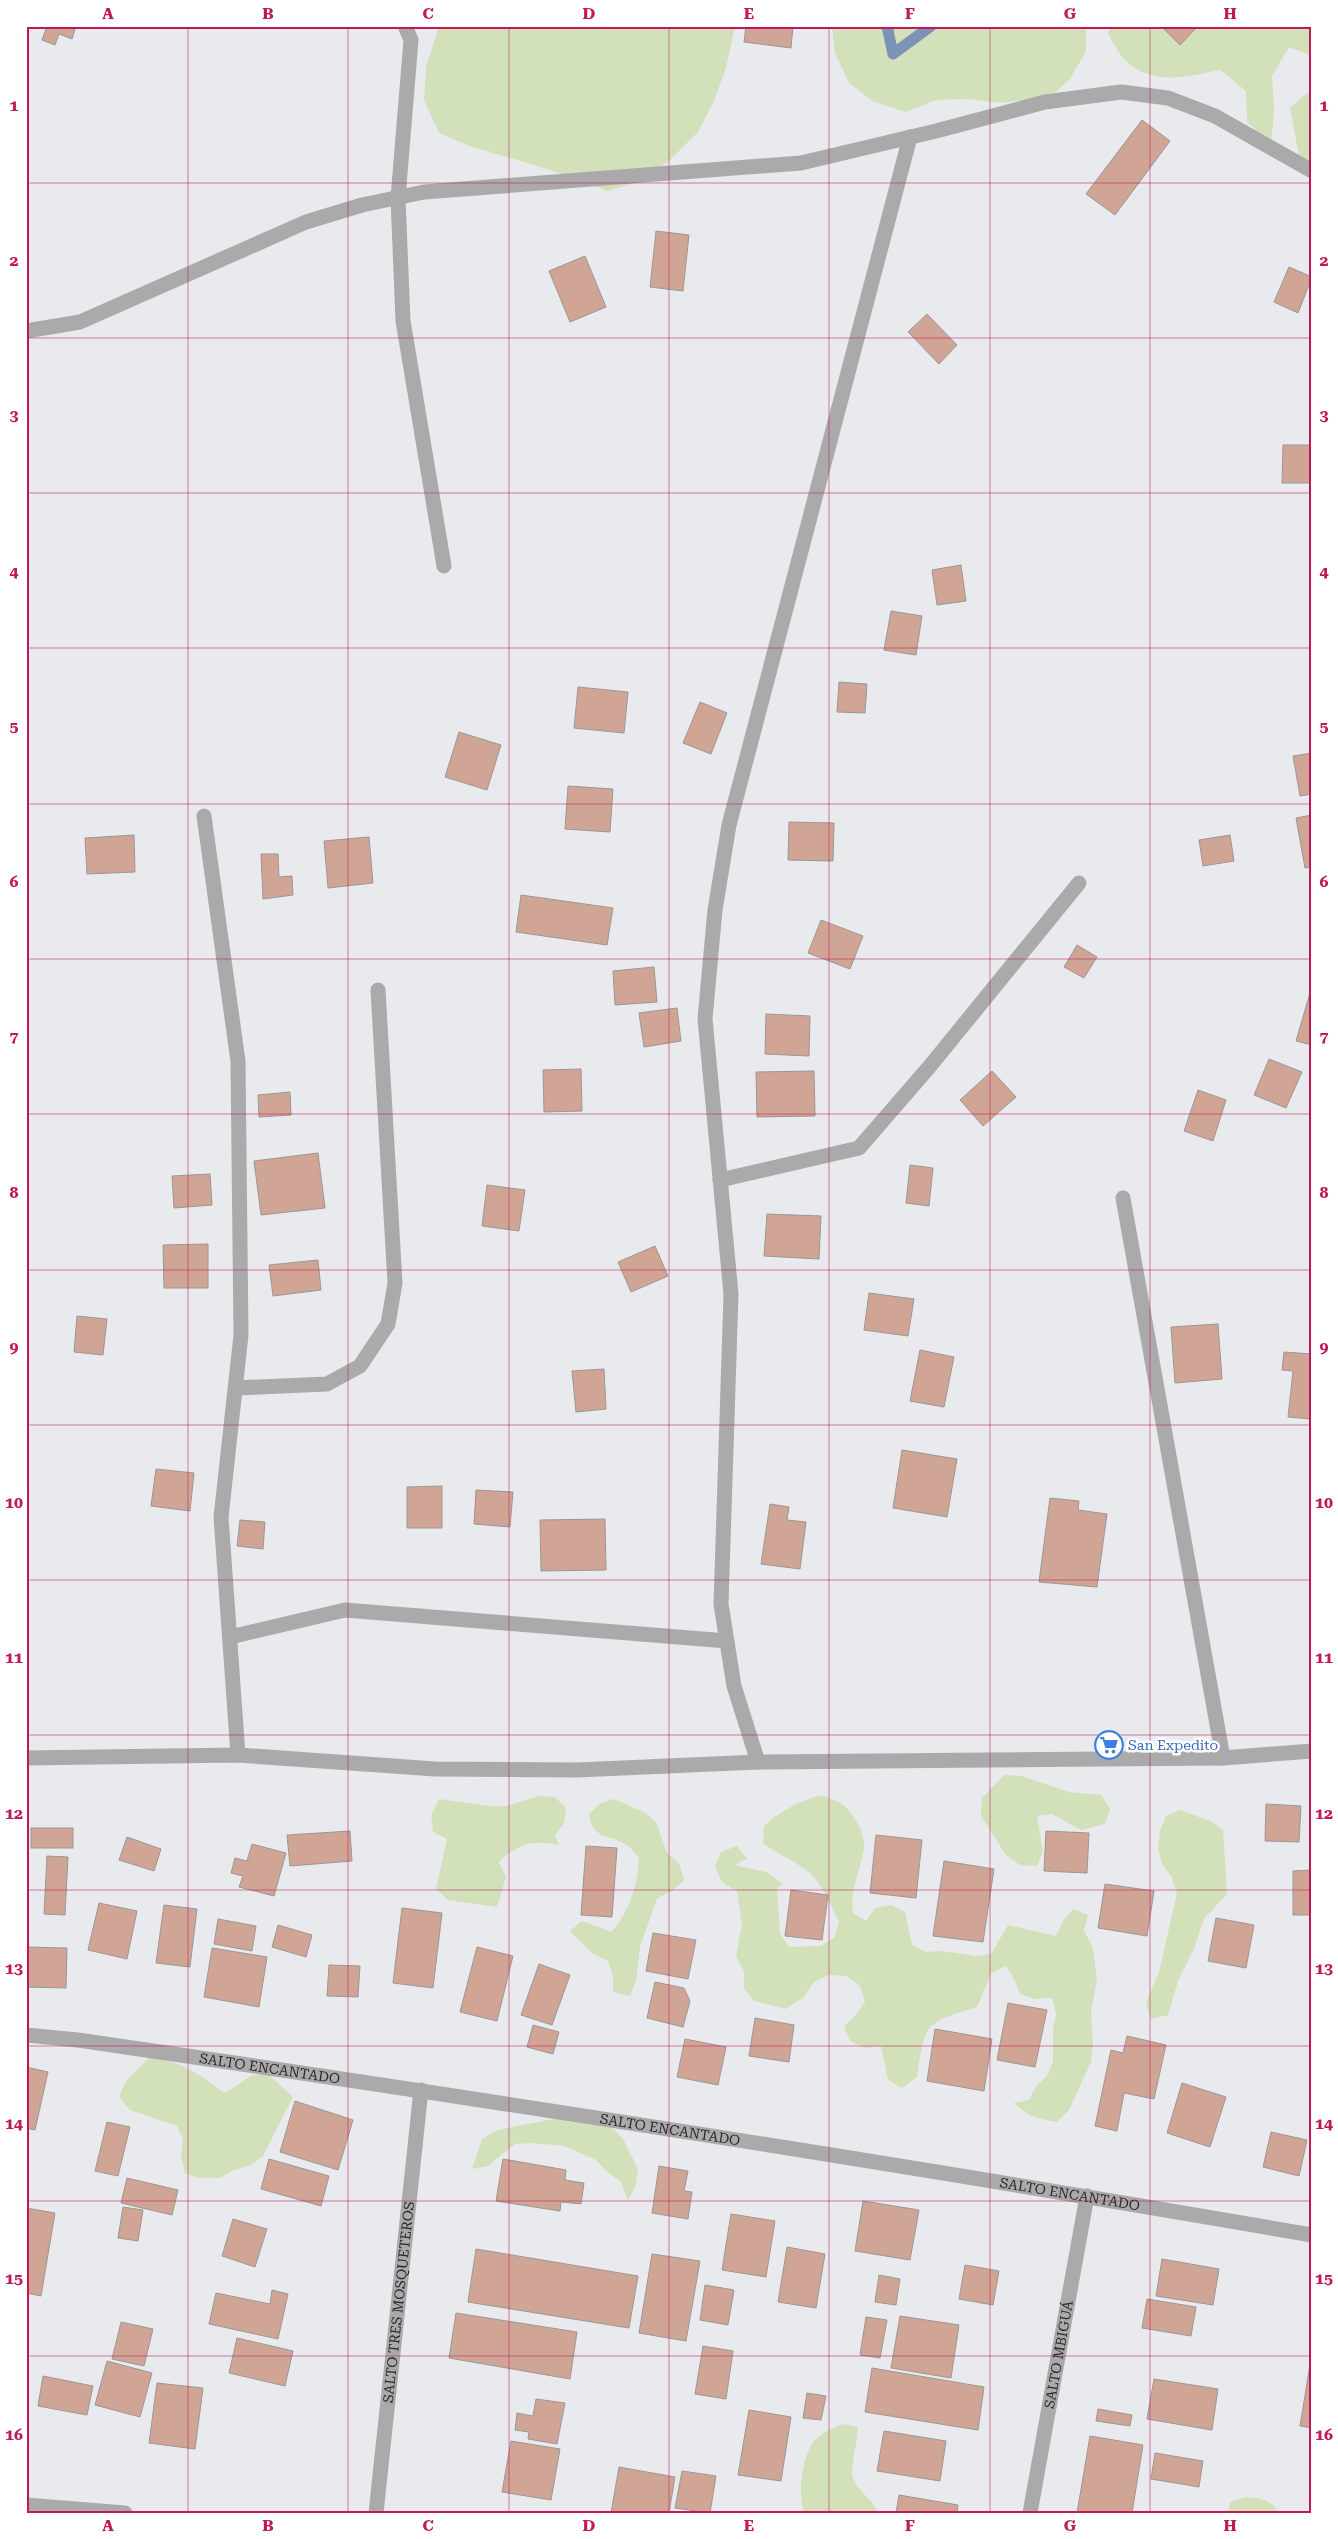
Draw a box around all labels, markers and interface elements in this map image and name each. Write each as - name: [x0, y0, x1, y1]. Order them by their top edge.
- text: A: [102, 4, 114, 23]
- text: B: [262, 4, 274, 23]
- text: C: [422, 4, 434, 23]
- text: D: [583, 4, 596, 23]
- text: E: [744, 4, 754, 23]
- text: F: [905, 4, 915, 23]
- text: G: [1064, 4, 1077, 23]
- text: H: [1223, 4, 1237, 23]
- text: 1: [10, 96, 19, 115]
- text: 1: [1320, 96, 1329, 115]
- text: 2: [10, 251, 19, 270]
- text: 2: [1320, 251, 1329, 270]
- text: 3: [10, 406, 19, 425]
- text: 3: [1320, 406, 1329, 425]
- text: 4: [10, 562, 19, 581]
- text: 4: [1320, 562, 1329, 581]
- text: 5: [10, 717, 19, 736]
- text: 5: [1320, 717, 1329, 736]
- text: 6: [10, 872, 19, 891]
- text: 6: [1320, 872, 1329, 891]
- text: 7: [10, 1027, 19, 1046]
- text: 7: [1320, 1027, 1329, 1046]
- text: 8: [10, 1183, 19, 1202]
- text: 8: [1320, 1183, 1329, 1202]
- text: 9: [10, 1338, 19, 1357]
- text: 9: [1320, 1338, 1329, 1357]
- text: 10: [5, 1493, 23, 1512]
- text: 10: [1315, 1493, 1333, 1512]
- text: 11: [5, 1648, 23, 1667]
- text: 11: [1315, 1648, 1333, 1667]
- supermarket icon: San Expedito: [1094, 1730, 1124, 1760]
- place label: San Expedito: [1128, 1737, 1218, 1753]
- text: 12: [5, 1804, 23, 1823]
- text: 12: [1315, 1804, 1333, 1823]
- text: 13: [5, 1959, 23, 1978]
- text: 13: [1315, 1959, 1333, 1978]
- street label: SALTO ENCANTADO: [198, 2050, 341, 2087]
- street label: SALTO ENCANTADO: [599, 2111, 741, 2148]
- text: 14: [5, 2114, 23, 2133]
- text: 14: [1315, 2114, 1333, 2133]
- street label: SALTO ENCANTADO: [999, 2174, 1141, 2214]
- street label: SALTO TRES MOSQUETEROS: [380, 2200, 417, 2404]
- text: 15: [5, 2269, 23, 2288]
- text: 15: [1315, 2269, 1333, 2288]
- street label: SALTO MBIGUÁ: [1041, 2299, 1076, 2410]
- text: 16: [5, 2425, 23, 2444]
- text: 16: [1315, 2425, 1333, 2444]
- text: A: [102, 2516, 114, 2535]
- text: B: [262, 2516, 274, 2535]
- text: C: [422, 2516, 434, 2535]
- text: D: [583, 2516, 596, 2535]
- text: E: [744, 2516, 754, 2535]
- text: F: [905, 2516, 915, 2535]
- text: G: [1064, 2516, 1077, 2535]
- text: H: [1223, 2516, 1237, 2535]

